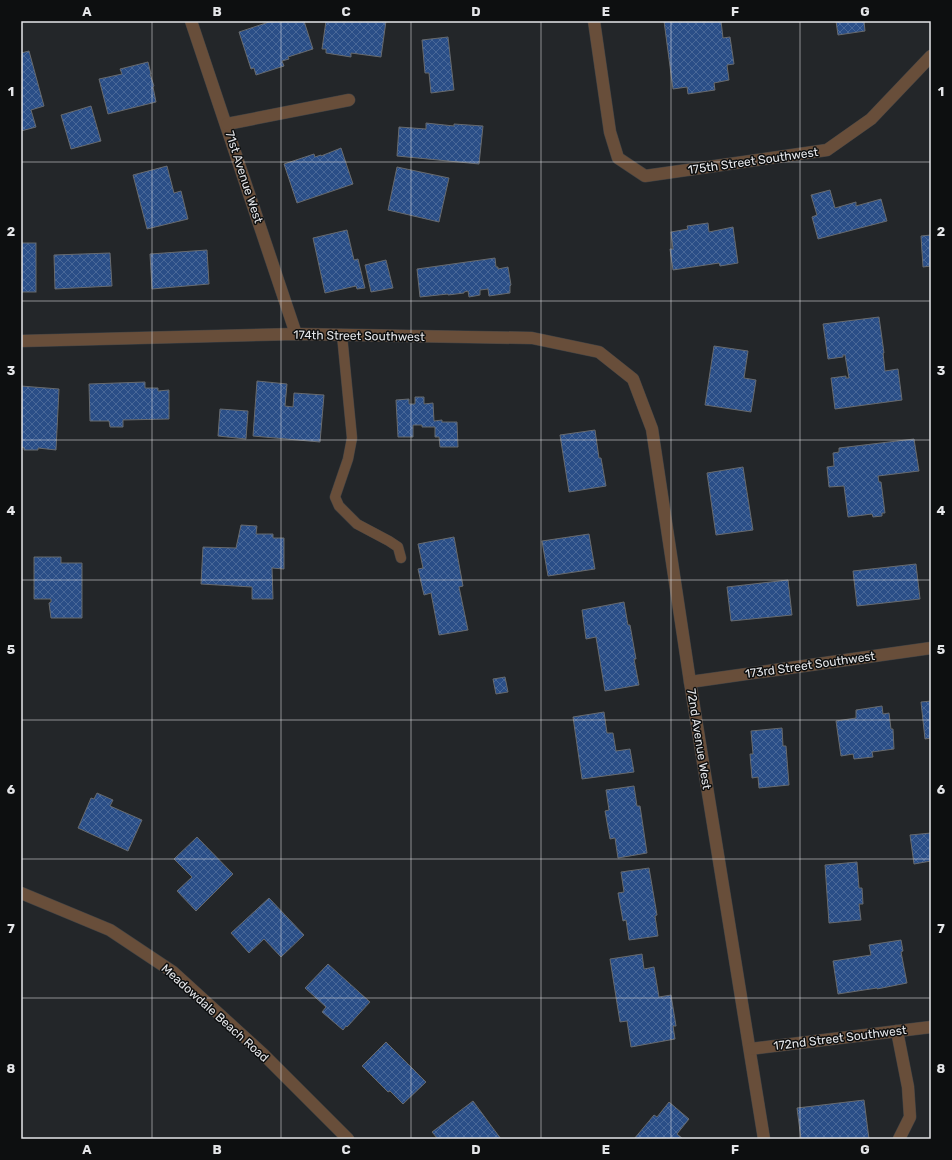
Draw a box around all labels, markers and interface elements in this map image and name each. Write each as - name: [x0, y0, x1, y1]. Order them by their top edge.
- text: A: [82, 4, 92, 19]
- text: B: [212, 4, 222, 19]
- text: C: [341, 4, 351, 19]
- text: D: [471, 4, 481, 19]
- text: E: [602, 4, 610, 19]
- text: F: [731, 4, 739, 19]
- text: G: [860, 4, 870, 19]
- text: 1: [8, 84, 14, 99]
- text: 1: [938, 84, 944, 99]
- street label: 71st Avenue West: [222, 129, 266, 225]
- street label: 175th Street Southwest: [687, 145, 819, 177]
- text: 2: [7, 224, 15, 239]
- text: 2: [937, 224, 945, 239]
- street label: 174th Street Southwest: [293, 328, 425, 344]
- text: 3: [7, 363, 16, 378]
- text: 3: [937, 363, 946, 378]
- text: 4: [7, 503, 16, 518]
- text: 4: [937, 503, 946, 518]
- text: 5: [7, 642, 15, 657]
- text: 5: [937, 642, 945, 657]
- street label: 173rd Street Southwest: [744, 649, 876, 681]
- street label: 72nd Avenue West: [684, 688, 714, 791]
- text: 6: [7, 782, 16, 797]
- text: 6: [937, 782, 946, 797]
- text: 7: [7, 921, 15, 936]
- text: 7: [937, 921, 945, 936]
- street label: Meadowdale Beach Road: [159, 961, 271, 1065]
- street label: 172nd Street Southwest: [773, 1023, 908, 1053]
- text: 8: [7, 1061, 16, 1076]
- text: 8: [937, 1061, 946, 1076]
- text: A: [82, 1142, 92, 1157]
- text: B: [212, 1142, 222, 1157]
- text: C: [341, 1142, 351, 1157]
- text: D: [471, 1142, 481, 1157]
- text: E: [602, 1142, 610, 1157]
- text: F: [731, 1142, 739, 1157]
- text: G: [860, 1142, 870, 1157]

